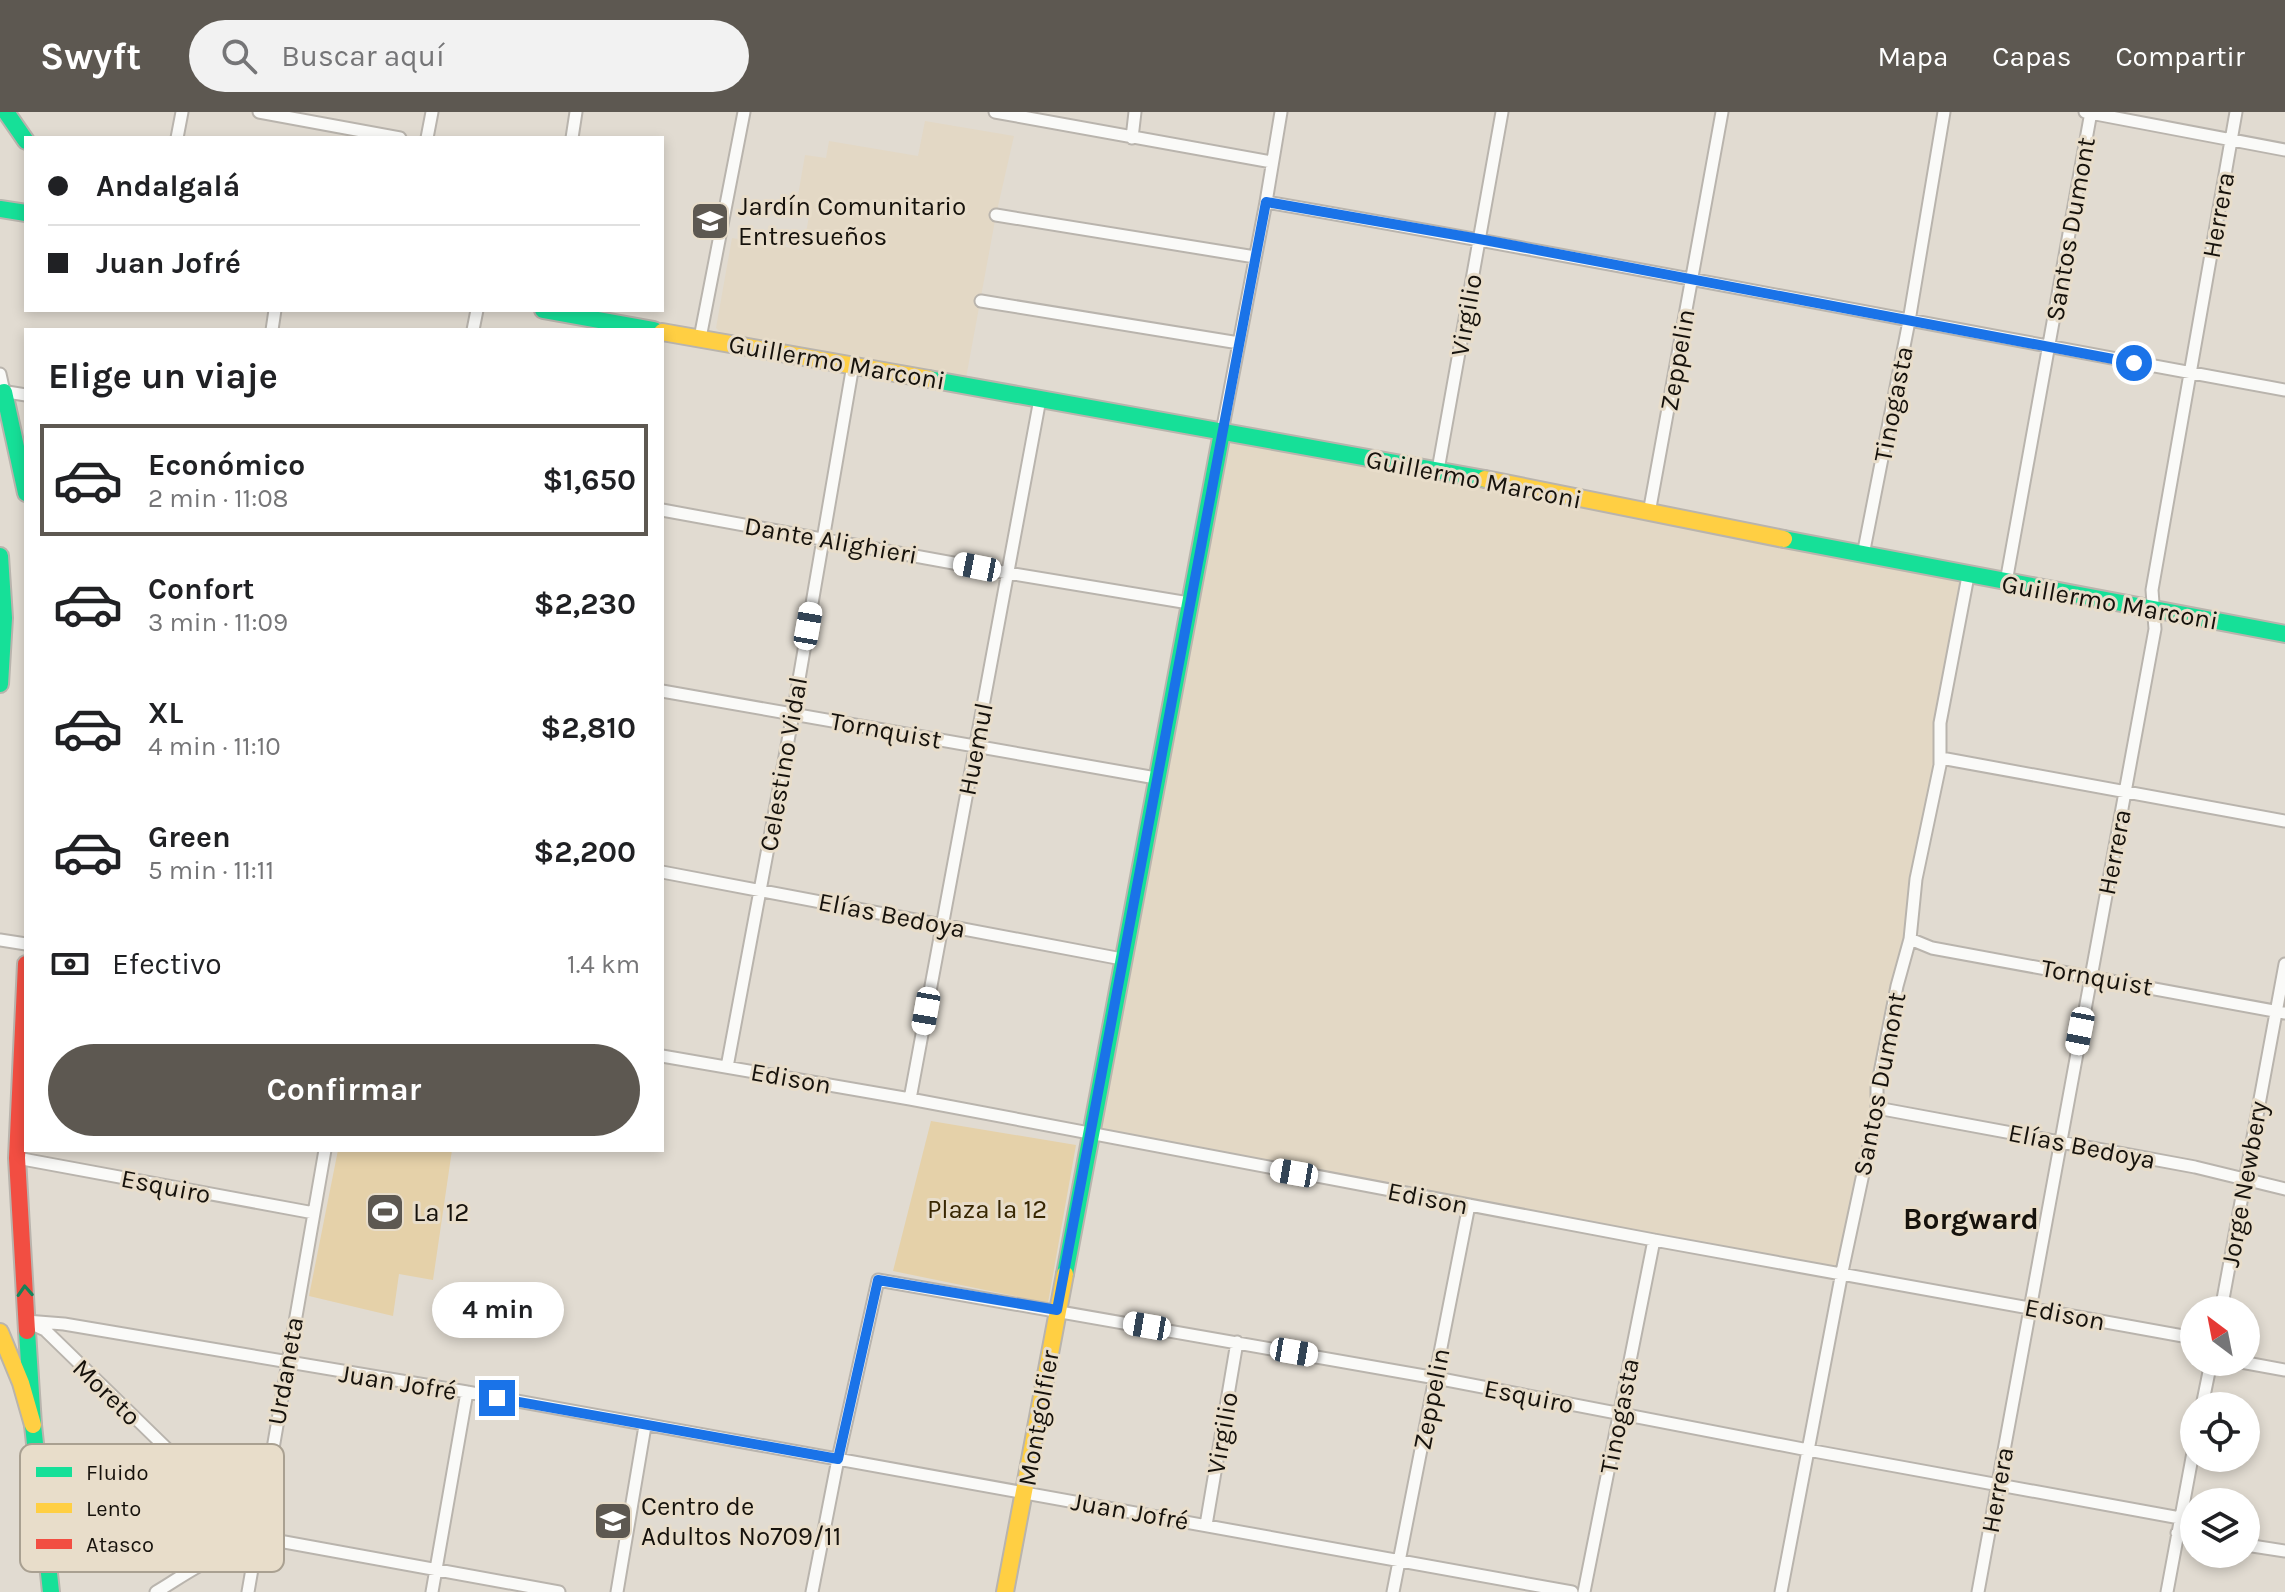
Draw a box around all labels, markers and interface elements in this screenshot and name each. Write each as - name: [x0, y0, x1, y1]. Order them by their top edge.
- search box: [189, 20, 749, 92]
- text: Swyft: [40, 34, 141, 79]
- icon: search: [217, 34, 261, 78]
- text: Buscar aquí: [281, 38, 445, 74]
- text: Mapa: [1877, 40, 1948, 73]
- text: Capas: [1992, 40, 2071, 73]
- text: Compartir: [2115, 40, 2245, 73]
- street label: Santos Dumont: [2039, 134, 2102, 324]
- text: Andalgalá: [96, 168, 240, 204]
- street label: Herrera: [2196, 170, 2241, 260]
- place label: Jardín Comunitario Entresueños: [738, 191, 966, 252]
- school or university icon: Jardín Comunitario Entresueños: [689, 200, 731, 242]
- text: Juan Jofré: [96, 245, 241, 281]
- street label: Virgilio: [1444, 272, 1489, 359]
- street label: Zeppelin: [1653, 307, 1702, 414]
- street label: Guillermo Marconi: [726, 328, 947, 397]
- street label: Tinogasta: [1867, 344, 1920, 465]
- route start: [2116, 345, 2152, 381]
- text: Elige un viaje: [48, 355, 278, 397]
- street label: Guillermo Marconi: [1363, 443, 1584, 516]
- icon: car: [52, 444, 124, 516]
- text: Económico: [148, 447, 305, 483]
- text: $1,650: [542, 462, 636, 498]
- text: 2 min · 11:08: [148, 483, 289, 514]
- street label: Dante Alighieri: [742, 510, 920, 571]
- car: [951, 551, 1003, 583]
- icon: car: [52, 568, 124, 640]
- street label: Guillermo Marconi: [1999, 568, 2220, 637]
- text: Confort: [148, 571, 254, 607]
- text: $2,230: [534, 586, 636, 622]
- car: [792, 600, 824, 652]
- text: 3 min · 11:09: [148, 607, 288, 638]
- street label: Celestino Vidal: [753, 674, 814, 854]
- icon: car: [52, 692, 124, 764]
- text: XL: [148, 695, 183, 731]
- street label: Huemul: [951, 700, 1000, 798]
- street label: Tornquist: [828, 705, 944, 756]
- text: $2,810: [541, 710, 636, 746]
- text: 4 min · 11:10: [148, 731, 281, 762]
- street label: Herrera: [2091, 807, 2138, 898]
- icon: car: [52, 816, 124, 888]
- text: Green: [148, 819, 231, 855]
- text: $2,200: [533, 834, 636, 870]
- text: 5 min · 11:11: [148, 855, 274, 886]
- street label: Elías Bedoya: [816, 886, 968, 945]
- icon: cash: [48, 942, 92, 986]
- text: Efectivo: [112, 946, 222, 982]
- text: 1.4 km: [567, 949, 640, 980]
- street label: Tornquist: [2039, 952, 2155, 1003]
- car: [910, 985, 942, 1037]
- street label: Santos Dumont: [1846, 989, 1913, 1179]
- car: [2064, 1005, 2096, 1057]
- button: Confirmar: [48, 1044, 640, 1136]
- street label: Edison: [748, 1056, 834, 1101]
- street label: Jorge Newbery: [2215, 1099, 2274, 1270]
- street label: Elías Bedoya: [2006, 1117, 2158, 1176]
- car: [1268, 1157, 1320, 1189]
- street label: Esquiro: [118, 1163, 213, 1210]
- street label: Edison: [1385, 1176, 1471, 1221]
- sports icon: La 12: [364, 1191, 406, 1233]
- park label: Plaza la 12: [927, 1194, 1047, 1225]
- place label: La 12: [413, 1197, 469, 1228]
- district label: Borgward: [1903, 1201, 2039, 1237]
- callout: 4 min: [431, 1282, 563, 1338]
- one-way arrow: [16, 1284, 33, 1297]
- street label: Edison: [2022, 1292, 2108, 1337]
- text: 4 min: [462, 1294, 534, 1325]
- north arrow: [2180, 1296, 2260, 1376]
- map controls: [2180, 1296, 2260, 1568]
- car: [1121, 1310, 1173, 1342]
- street label: Urdaneta: [261, 1315, 310, 1428]
- car: [1268, 1336, 1320, 1368]
- street label: Zeppelin: [1406, 1345, 1457, 1453]
- street label: Montgolfier: [1011, 1347, 1066, 1488]
- street label: Moreto: [66, 1352, 147, 1432]
- street label: Tinogasta: [1593, 1356, 1646, 1477]
- street label: Juan Jofré: [337, 1358, 459, 1407]
- street label: Esquiro: [1481, 1373, 1576, 1420]
- route end: [479, 1380, 515, 1416]
- street label: Virgilio: [1200, 1390, 1245, 1477]
- button: locate: [2180, 1392, 2260, 1472]
- legend: [20, 1444, 284, 1572]
- street label: Herrera: [1975, 1445, 2020, 1535]
- text: Fluido: [86, 1460, 149, 1486]
- street label: Juan Jofré: [1069, 1486, 1191, 1537]
- button: layers: [2180, 1488, 2260, 1568]
- place label: Centro de Adultos Nº709/11: [641, 1491, 841, 1552]
- text: Lento: [86, 1496, 141, 1522]
- school or university icon: Centro de Adultos Nº709/11: [592, 1500, 634, 1542]
- text: Atasco: [86, 1532, 154, 1558]

